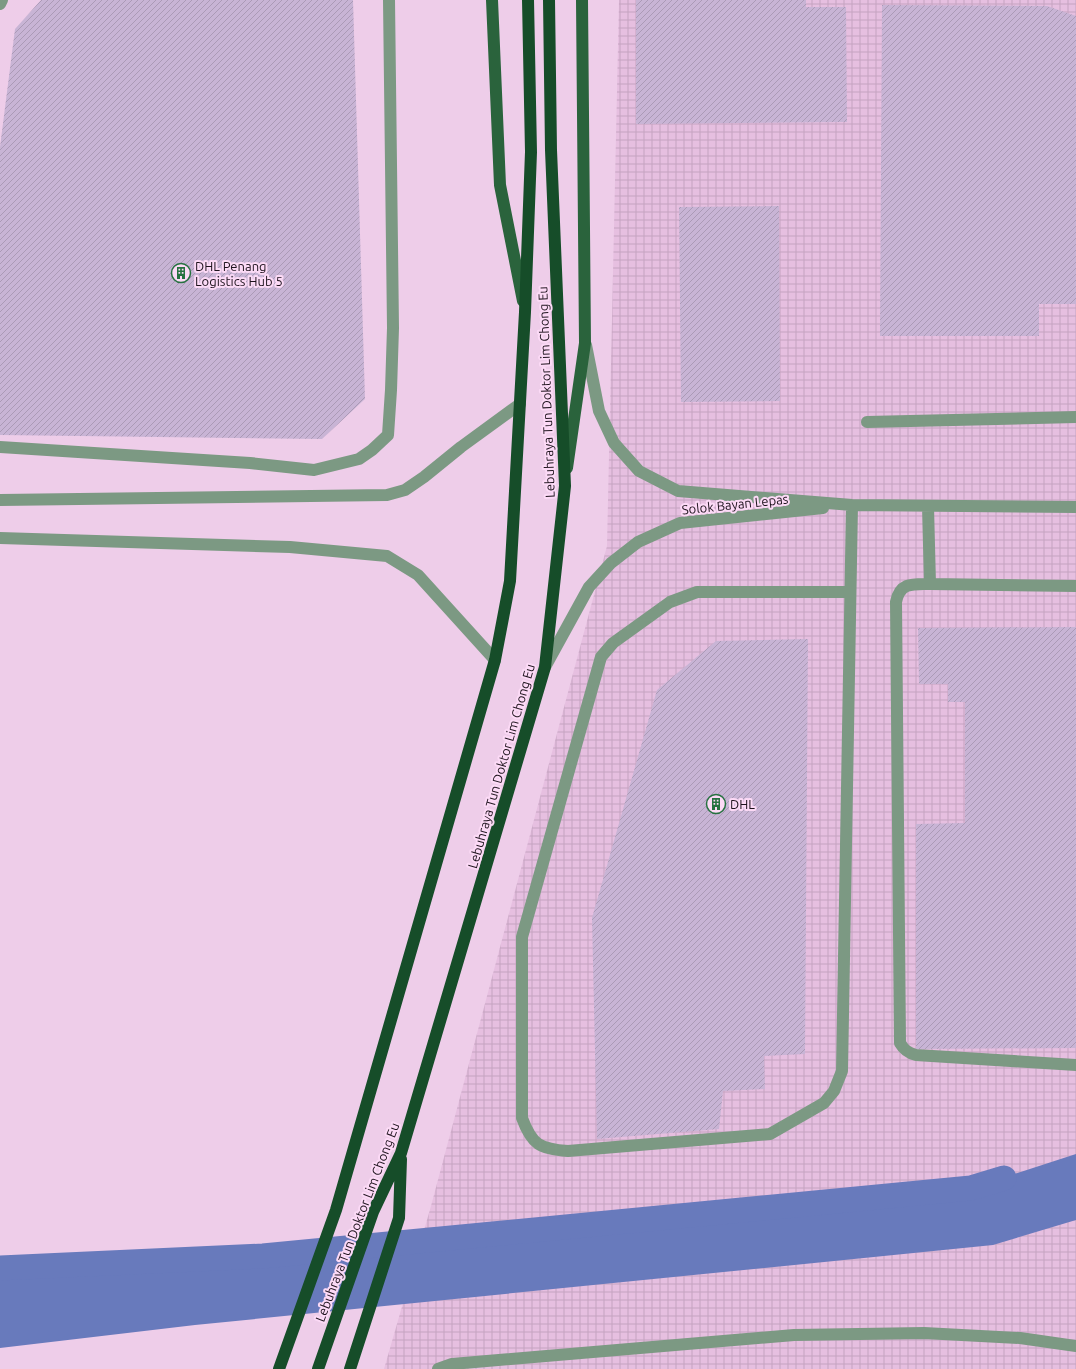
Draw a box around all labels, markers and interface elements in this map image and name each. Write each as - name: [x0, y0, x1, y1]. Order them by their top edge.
- place label: DHL Penang Logistics Hub 5: [195, 259, 283, 288]
- building icon: DHL Penang Logistics Hub 5: [170, 262, 192, 284]
- street label: Lebuhraya Tun Doktor Lim Chong Eu: [535, 286, 557, 498]
- street label: Solok Bayan Lepas: [681, 491, 789, 517]
- street label: Lebuhraya Tun Doktor Lim Chong Eu: [465, 662, 537, 870]
- building icon: DHL: [705, 793, 727, 815]
- place label: DHL: [730, 797, 755, 811]
- street label: Lebuhraya Tun Doktor Lim Chong Eu: [313, 1121, 401, 1323]

